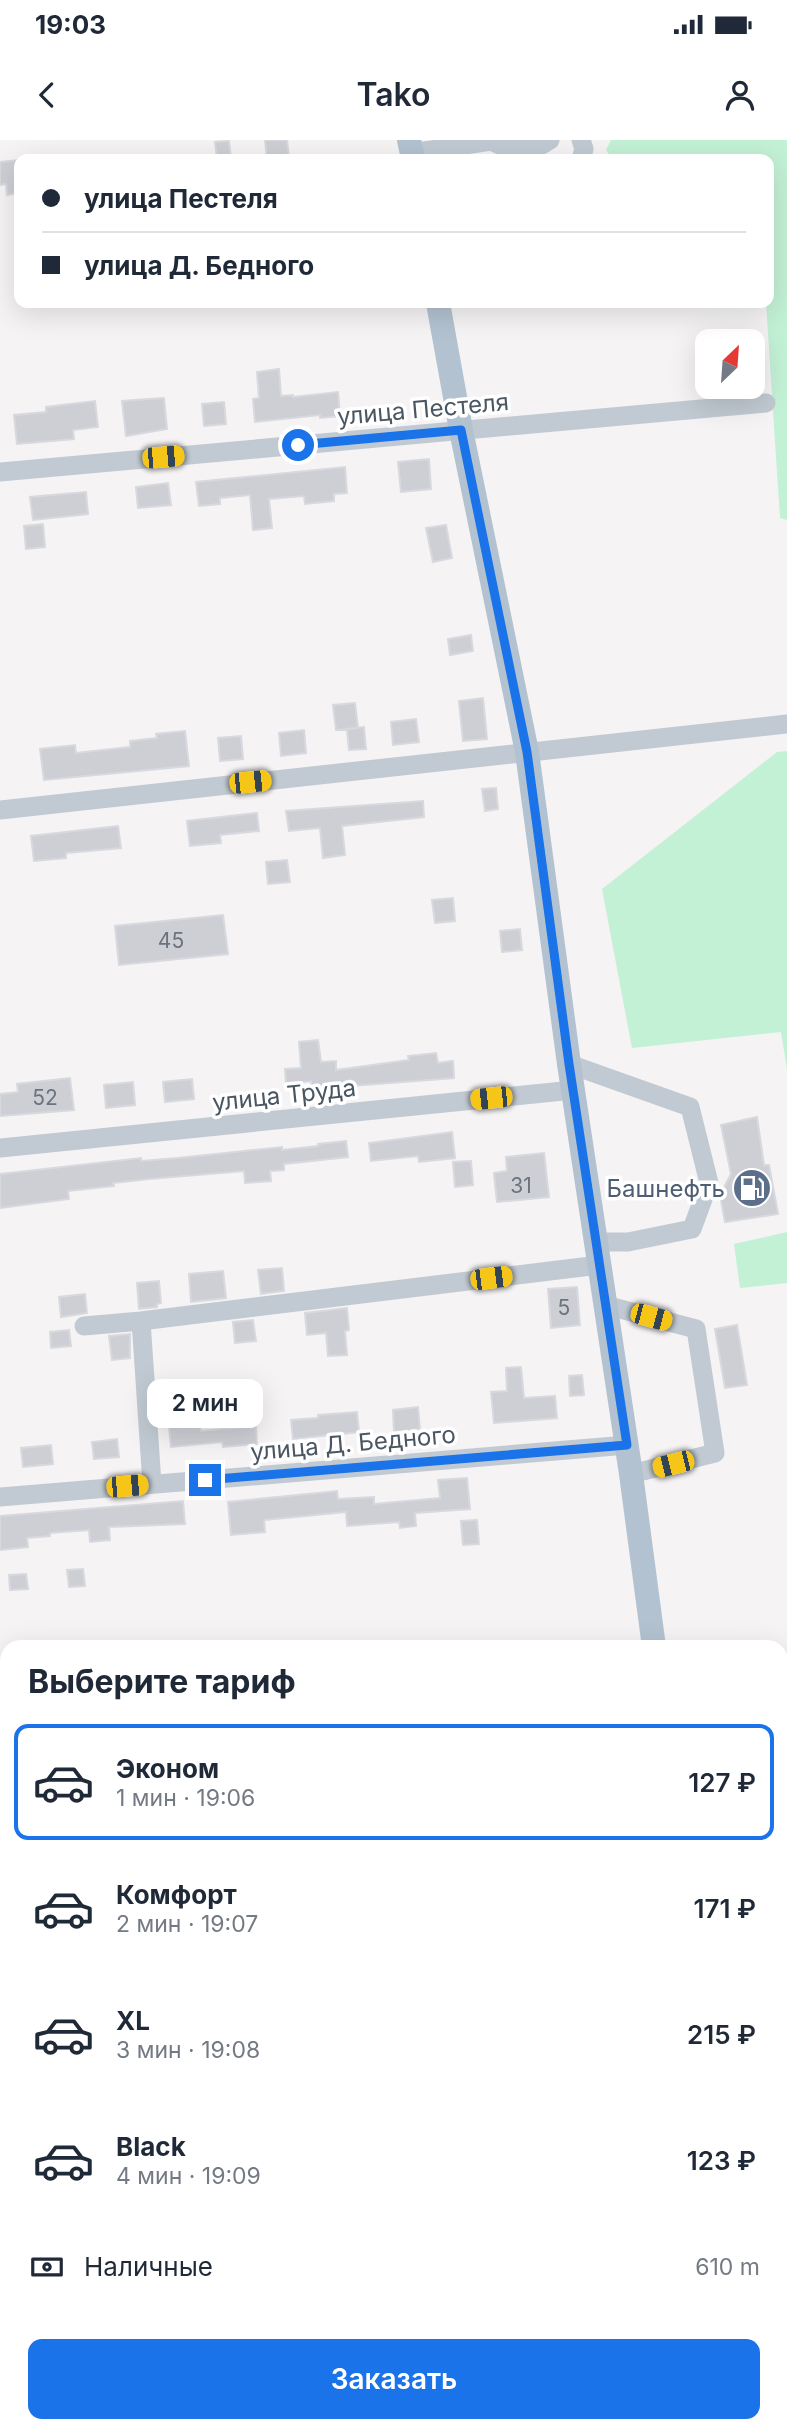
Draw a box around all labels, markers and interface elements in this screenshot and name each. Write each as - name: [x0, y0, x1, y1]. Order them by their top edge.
- text: 19:03: [35, 9, 106, 40]
- text: Tako: [356, 75, 431, 114]
- icon: back: [28, 76, 66, 114]
- icon: person: [721, 76, 759, 114]
- text: улица Пестеля: [84, 183, 278, 214]
- text: улица Д. Бедного: [84, 250, 314, 281]
- north arrow: [695, 329, 765, 399]
- map controls: [695, 329, 765, 399]
- street label: улица Пестеля: [336, 387, 510, 431]
- route start: [282, 429, 314, 461]
- car: [142, 445, 185, 469]
- car: [229, 769, 272, 795]
- house number: 45: [158, 928, 184, 953]
- street label: улица Труда: [211, 1073, 357, 1117]
- house number: 52: [32, 1085, 58, 1110]
- car: [470, 1085, 513, 1111]
- fuel station icon: Башнефть: [731, 1167, 773, 1209]
- house number: 31: [510, 1173, 532, 1198]
- place label: Башнефть: [607, 1174, 725, 1203]
- car: [469, 1265, 514, 1291]
- house number: 5: [558, 1295, 570, 1320]
- car: [628, 1301, 675, 1333]
- callout: 2 мин: [147, 1378, 263, 1428]
- text: 2 мин: [172, 1389, 238, 1417]
- street label: улица Д. Бедного: [249, 1420, 457, 1466]
- car: [651, 1449, 696, 1479]
- route end: [189, 1464, 221, 1496]
- car: [106, 1474, 149, 1498]
- text: Выберите тариф: [28, 1662, 296, 1701]
- icon: car: [32, 1751, 95, 1814]
- text: Эконом: [116, 1753, 219, 1784]
- text: 127 ₽: [688, 1767, 756, 1798]
- text: 1 мин · 19:06: [116, 1784, 255, 1812]
- icon: car: [32, 1877, 95, 1940]
- text: Комфорт: [116, 1879, 237, 1910]
- text: 171 ₽: [694, 1893, 756, 1924]
- text: 2 мин · 19:07: [116, 1910, 258, 1938]
- icon: car: [32, 2003, 95, 2066]
- text: XL: [116, 2005, 150, 2036]
- text: 215 ₽: [687, 2019, 756, 2050]
- text: 3 мин · 19:08: [116, 2036, 260, 2064]
- icon: car: [32, 2129, 95, 2192]
- text: Black: [116, 2131, 186, 2162]
- text: 123 ₽: [687, 2145, 756, 2176]
- text: 4 мин · 19:09: [116, 2162, 261, 2190]
- icon: cash: [28, 2248, 66, 2286]
- text: Наличные: [84, 2251, 213, 2282]
- text: 610 m: [695, 2253, 760, 2281]
- button: Заказать: [28, 2339, 760, 2419]

